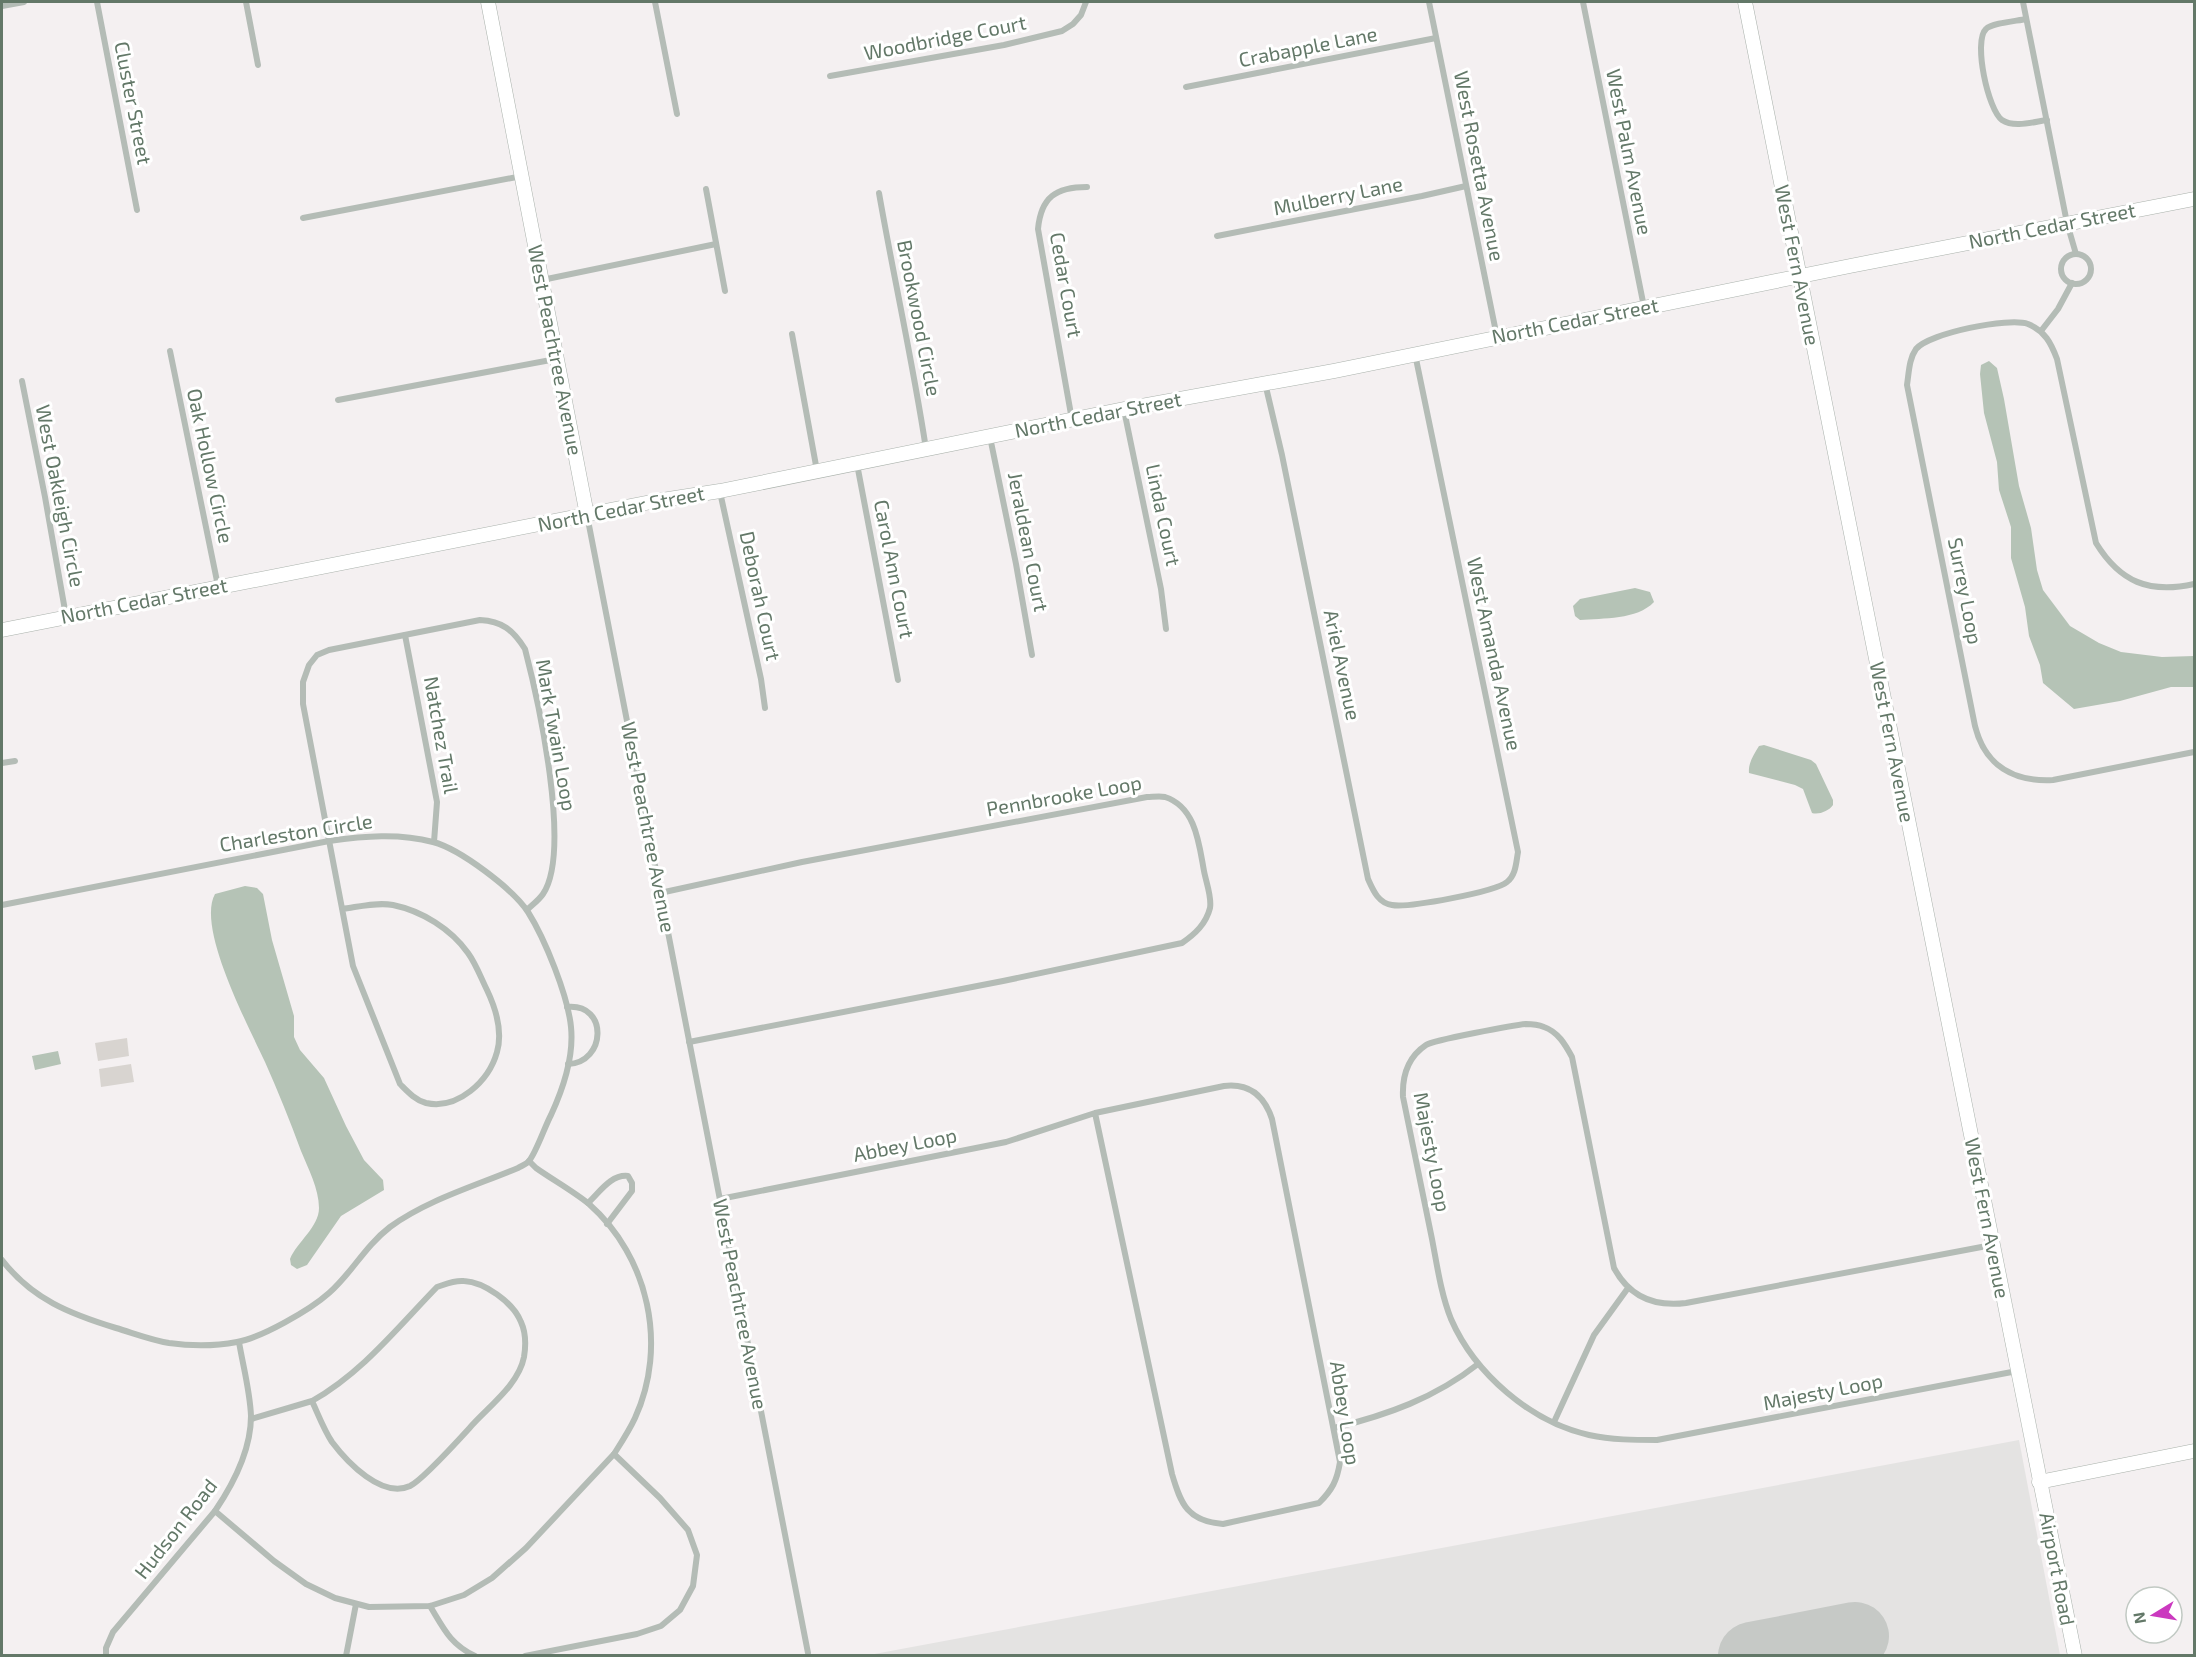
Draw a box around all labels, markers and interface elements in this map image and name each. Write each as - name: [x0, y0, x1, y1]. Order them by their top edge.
- street label: Woodbridge Court: [862, 9, 1028, 65]
- street label: Crabapple Lane: [1236, 21, 1379, 71]
- street label: Cluster Street: [110, 39, 158, 167]
- street label: West Palm Avenue: [1602, 67, 1658, 237]
- street label: West Rosetta Avenue: [1450, 69, 1510, 263]
- street label: Mulberry Lane: [1271, 171, 1405, 219]
- street label: West Fern Avenue: [1771, 182, 1825, 347]
- street label: North Cedar Street: [1966, 197, 2138, 253]
- street label: Cedar Court: [1046, 230, 1088, 340]
- street label: Brookwood Circle: [893, 238, 947, 398]
- street label: West Peachtree Avenue: [524, 242, 588, 457]
- street label: North Cedar Street: [1489, 292, 1661, 348]
- street label: Oak Hollow Circle: [183, 386, 239, 545]
- street label: North Cedar Street: [1012, 386, 1184, 442]
- street label: West Oakleigh Circle: [31, 402, 90, 589]
- street label: Linda Court: [1141, 462, 1187, 568]
- street label: Jeraldean Court: [1004, 470, 1054, 614]
- street label: North Cedar Street: [535, 480, 707, 536]
- street label: Carol Ann Court: [870, 497, 920, 641]
- street label: Deborah Court: [736, 529, 786, 663]
- street label: Surrey Loop: [1944, 535, 1988, 646]
- street label: West Amanda Avenue: [1463, 555, 1527, 753]
- street label: North Cedar Street: [58, 572, 230, 628]
- street label: Ariel Avenue: [1320, 607, 1366, 722]
- street label: Mark Twain Loop: [532, 657, 582, 813]
- street label: West Fern Avenue: [1866, 659, 1920, 824]
- street label: Natchez Trail: [420, 674, 464, 795]
- street label: West Peachtree Avenue: [617, 719, 681, 934]
- street label: Pennbrooke Loop: [984, 770, 1143, 820]
- street label: Charleston Circle: [218, 808, 374, 856]
- street label: Majesty Loop: [1410, 1090, 1456, 1214]
- street label: Abbey Loop: [851, 1122, 959, 1166]
- street label: West Fern Avenue: [1961, 1135, 2015, 1300]
- street label: West Peachtree Avenue: [709, 1196, 773, 1411]
- street label: Abbey Loop: [1326, 1359, 1366, 1467]
- street label: Majesty Loop: [1761, 1368, 1885, 1414]
- street label: Hudson Road: [129, 1474, 222, 1583]
- street label: Airport Road: [2035, 1510, 2081, 1627]
- north arrow: [2124, 1585, 2184, 1645]
- text: N: [2128, 1610, 2149, 1625]

